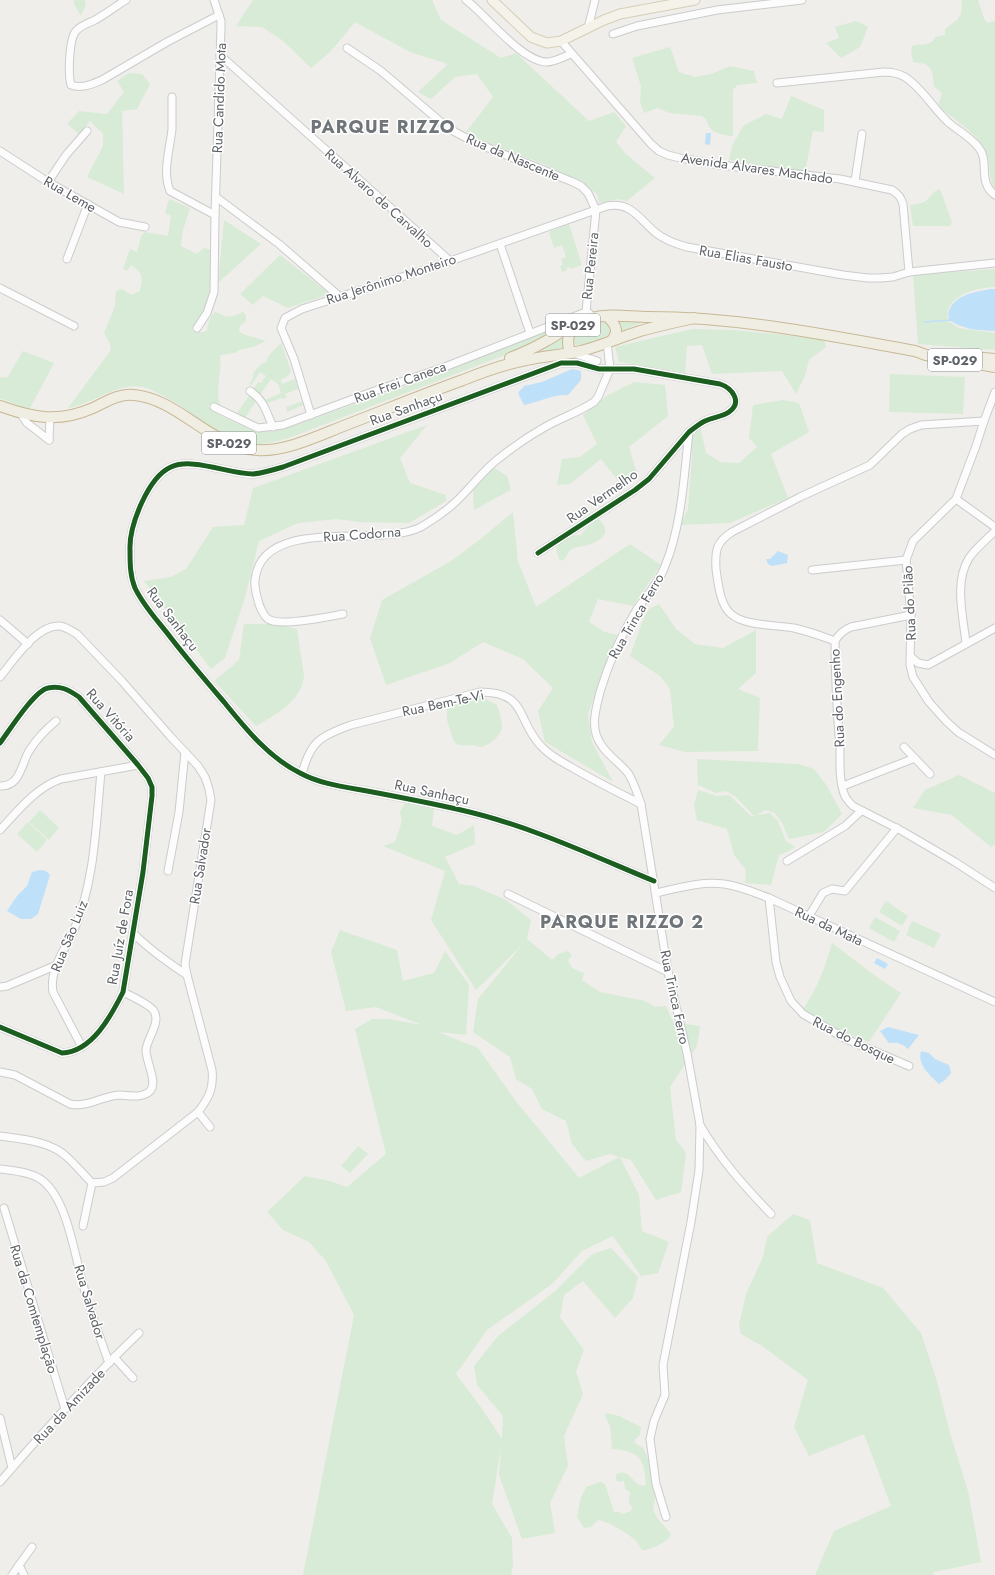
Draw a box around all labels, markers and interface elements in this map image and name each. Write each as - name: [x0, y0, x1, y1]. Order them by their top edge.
- street label: Rua Candido Mota: [207, 43, 231, 153]
- district label: PARQUE RIZZO: [311, 114, 455, 140]
- street label: Rua da Nascente: [463, 128, 563, 186]
- street label: Rua Alvaro de Carvalho: [320, 144, 438, 252]
- street label: Avenida Alvares Machado: [680, 147, 835, 189]
- street label: Rua Leme: [40, 171, 100, 217]
- street label: Rua Pereira: [577, 231, 603, 301]
- street label: Rua Elias Fausto: [698, 240, 795, 276]
- street label: Rua Jerônimo Monteiro: [323, 248, 459, 309]
- road number: SP-029: [546, 314, 600, 336]
- road number: SP-029: [928, 349, 982, 371]
- street label: Rua Frei Caneca: [351, 356, 449, 408]
- street label: Rua Sanhaçu: [367, 386, 445, 430]
- road number: SP-029: [202, 432, 256, 454]
- street label: Rua Vermelho: [562, 464, 642, 528]
- street label: Rua Codorna: [322, 521, 402, 547]
- street label: Rua do Pilão: [897, 565, 921, 641]
- street label: Rua Trinca Ferro: [603, 569, 669, 662]
- street label: Rua Sanhaçu: [142, 583, 204, 655]
- street label: Rua do Engenho: [824, 648, 850, 748]
- street label: Rua Vitória: [82, 684, 140, 746]
- street label: Rua Bem-Te-Vi: [400, 685, 486, 721]
- street label: Rua Sanhaçu: [393, 774, 471, 810]
- street label: Rua Salvador: [184, 826, 216, 906]
- street label: Rua Juíz de Fora: [102, 888, 138, 986]
- street label: Rua São Luiz: [46, 897, 93, 975]
- street label: Rua da Mata: [792, 901, 866, 951]
- district label: PARQUE RIZZO 2: [540, 909, 704, 935]
- street label: Rua Trinca Ferro: [655, 948, 695, 1046]
- street label: Rua do Bosque: [809, 1011, 899, 1069]
- street label: Rua da Comtemplação: [5, 1242, 63, 1376]
- street label: Rua Salvador: [69, 1262, 111, 1342]
- street label: Rua da Amizade: [29, 1364, 109, 1448]

